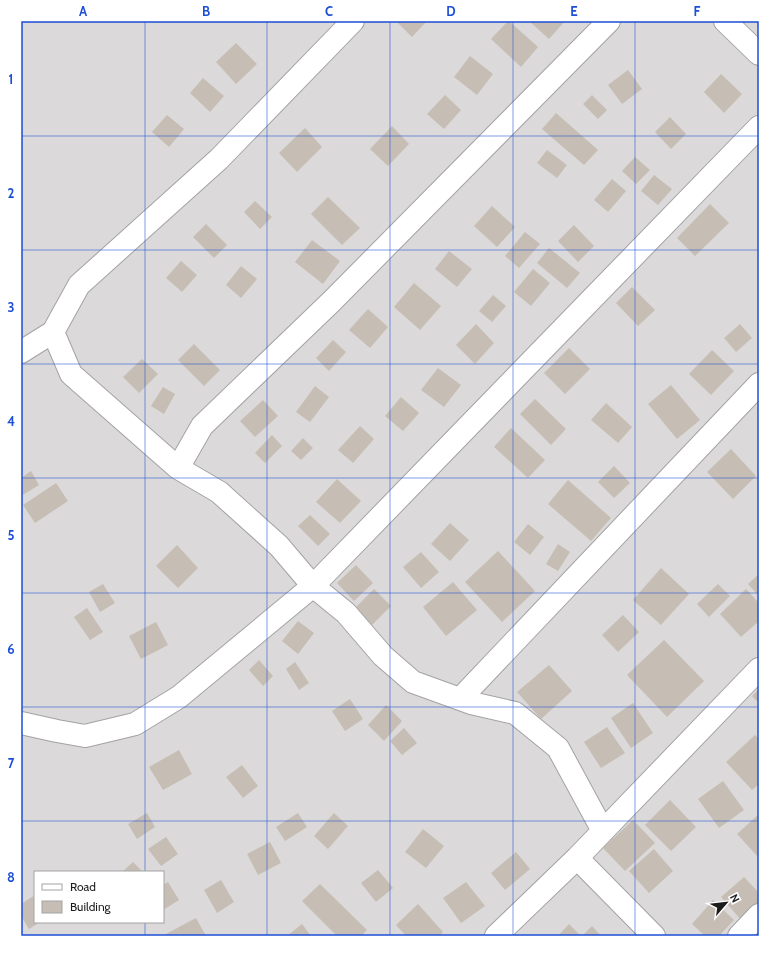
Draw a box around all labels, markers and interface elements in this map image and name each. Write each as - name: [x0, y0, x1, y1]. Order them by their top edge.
- text: A: [79, 3, 88, 19]
- text: B: [202, 3, 210, 19]
- text: C: [325, 3, 333, 19]
- text: D: [446, 3, 456, 19]
- text: E: [570, 3, 578, 19]
- text: F: [694, 3, 701, 19]
- text: 1: [9, 71, 13, 87]
- text: 2: [8, 185, 15, 201]
- text: 3: [7, 299, 15, 315]
- text: 4: [7, 413, 15, 429]
- text: 5: [8, 527, 15, 543]
- text: 6: [7, 641, 15, 657]
- text: 7: [8, 755, 15, 771]
- text: 8: [7, 869, 15, 885]
- legend: [34, 871, 164, 923]
- text: Road: [70, 879, 96, 894]
- north arrow: [706, 883, 746, 923]
- text: N: [727, 892, 743, 905]
- text: Building: [70, 899, 112, 914]

